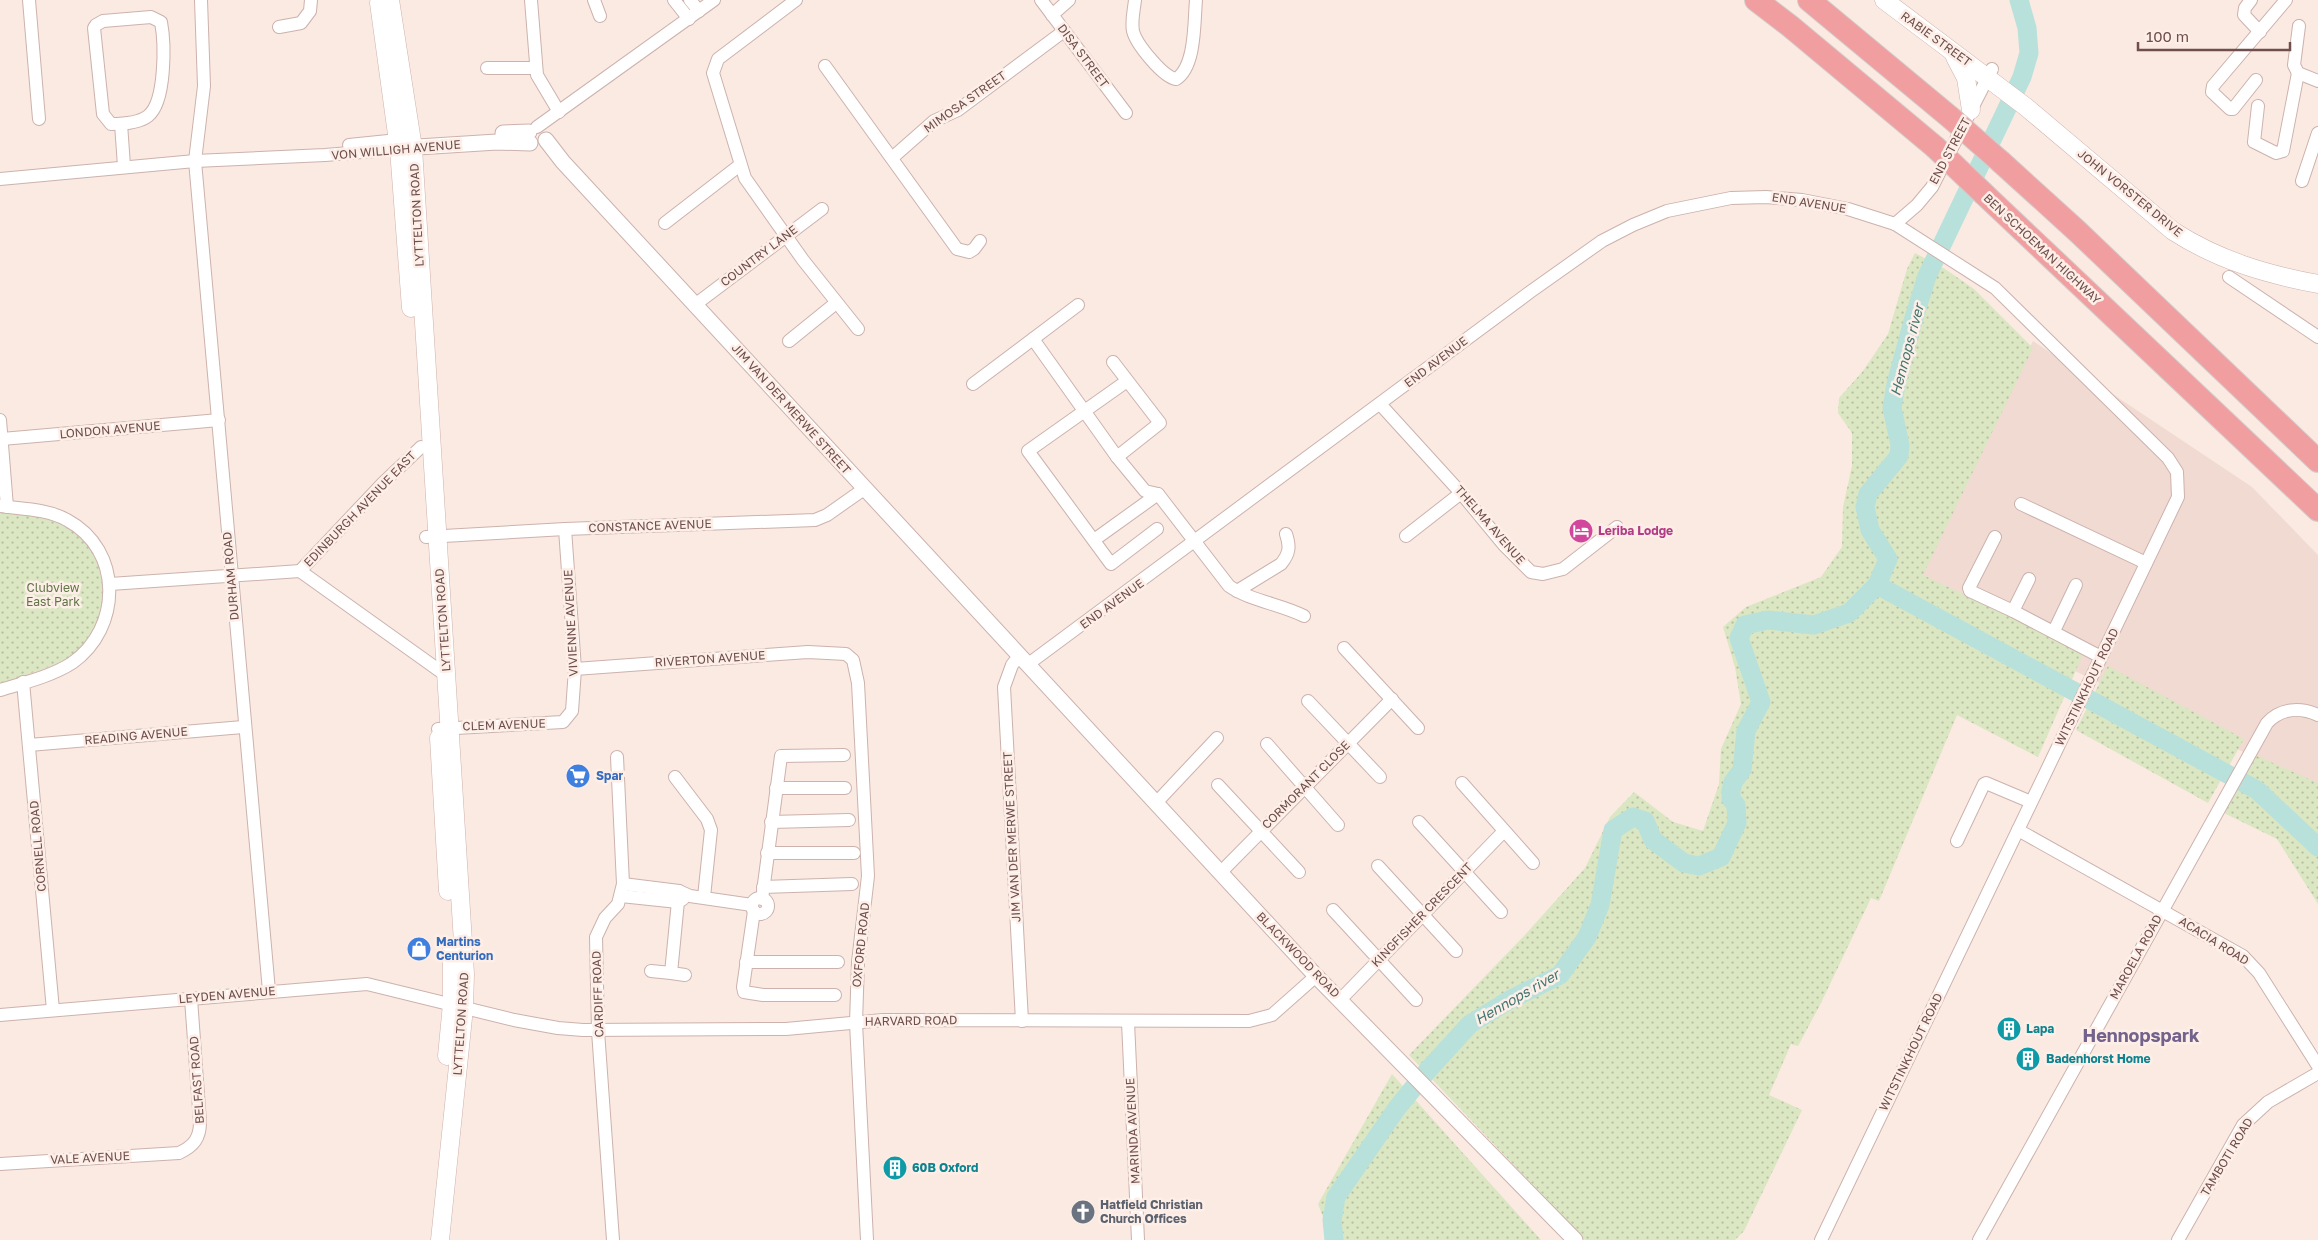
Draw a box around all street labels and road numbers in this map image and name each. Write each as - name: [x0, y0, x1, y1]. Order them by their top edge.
- street label: RABIE STREET: [1898, 8, 1975, 70]
- street label: DISA STREET: [1054, 21, 1113, 91]
- street label: MIMOSA STREET: [921, 67, 1009, 136]
- street label: END STREET: [1926, 114, 1974, 187]
- street label: VON WILLIGH AVENUE: [331, 136, 461, 163]
- street label: JOHN VORSTER DRIVE: [2075, 146, 2186, 240]
- street label: LYTTELTON ROAD: [406, 163, 427, 267]
- street label: END AVENUE: [1771, 189, 1847, 216]
- street label: BEN SCHOEMAN HIGHWAY: [1981, 190, 2104, 307]
- street label: COUNTRY LANE: [717, 222, 800, 289]
- street label: END AVENUE: [1401, 333, 1470, 390]
- street label: JIM VAN DER MERWE STREET: [729, 340, 854, 478]
- street label: LONDON AVENUE: [59, 418, 161, 441]
- street label: EDINBURGH AVENUE EAST: [300, 447, 419, 570]
- street label: THELMA AVENUE: [1452, 482, 1529, 567]
- street label: CONSTANCE AVENUE: [588, 516, 712, 535]
- street label: DURHAM ROAD: [219, 531, 242, 621]
- street label: LYTTELTON ROAD: [431, 568, 454, 672]
- street label: VIVIENNE AVENUE: [560, 569, 581, 677]
- street label: END AVENUE: [1077, 575, 1147, 632]
- street label: WITSTINKHOUT ROAD: [2051, 625, 2122, 748]
- street label: RIVERTON AVENUE: [654, 647, 766, 670]
- street label: CLEM AVENUE: [462, 716, 546, 733]
- street label: READING AVENUE: [84, 724, 188, 747]
- street label: CORMORANT CLOSE: [1258, 737, 1353, 832]
- street label: JIM VAN DER MERWE STREET: [1000, 751, 1023, 923]
- street label: CORNELL ROAD: [26, 800, 49, 892]
- street label: KINGFISHER CRESCENT: [1368, 859, 1476, 970]
- street label: OXFORD ROAD: [849, 902, 872, 988]
- street label: BLACKWOOD ROAD: [1254, 909, 1343, 1001]
- street label: MAROELA ROAD: [2106, 912, 2165, 1002]
- street label: ACACIA ROAD: [2176, 913, 2252, 968]
- street label: CARDIFF ROAD: [588, 950, 607, 1038]
- street label: LYTTELTON ROAD: [449, 972, 472, 1076]
- street label: LEYDEN AVENUE: [178, 983, 276, 1006]
- street label: WITSTINKHOUT ROAD: [1875, 990, 1946, 1113]
- street label: HARVARD ROAD: [864, 1012, 958, 1029]
- street label: BELFAST ROAD: [186, 1036, 207, 1124]
- street label: MARINDA AVENUE: [1122, 1078, 1143, 1184]
- street label: TAMBOTI ROAD: [2197, 1115, 2256, 1199]
- street label: VALE AVENUE: [50, 1148, 130, 1167]

